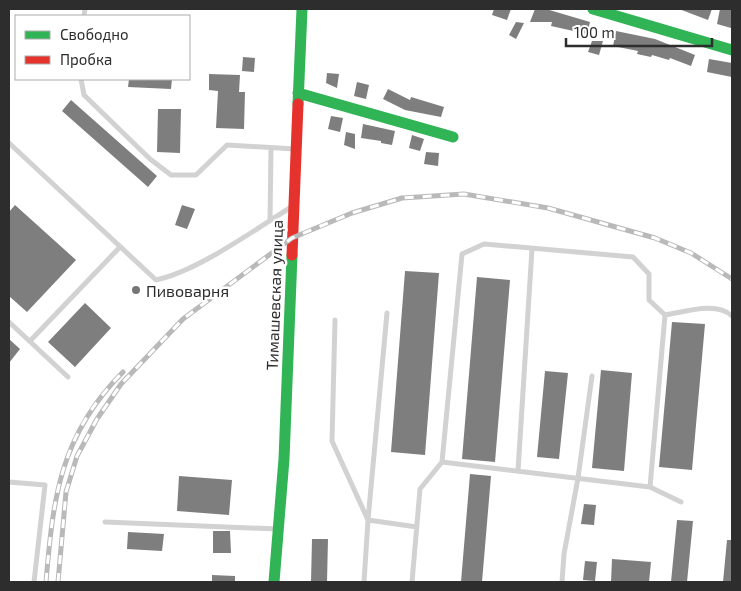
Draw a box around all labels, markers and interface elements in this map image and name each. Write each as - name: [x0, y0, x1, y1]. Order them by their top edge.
- legend: [15, 15, 190, 80]
- scale bar: [566, 15, 712, 47]
- text: 100 m: [574, 23, 615, 41]
- text: Свободно: [60, 25, 129, 43]
- text: Пробка: [60, 50, 112, 68]
- street label: Тимашевская улица: [262, 219, 287, 371]
- place label: Пивоварня: [146, 281, 229, 300]
- marker: Пивоварня: [130, 284, 142, 296]

